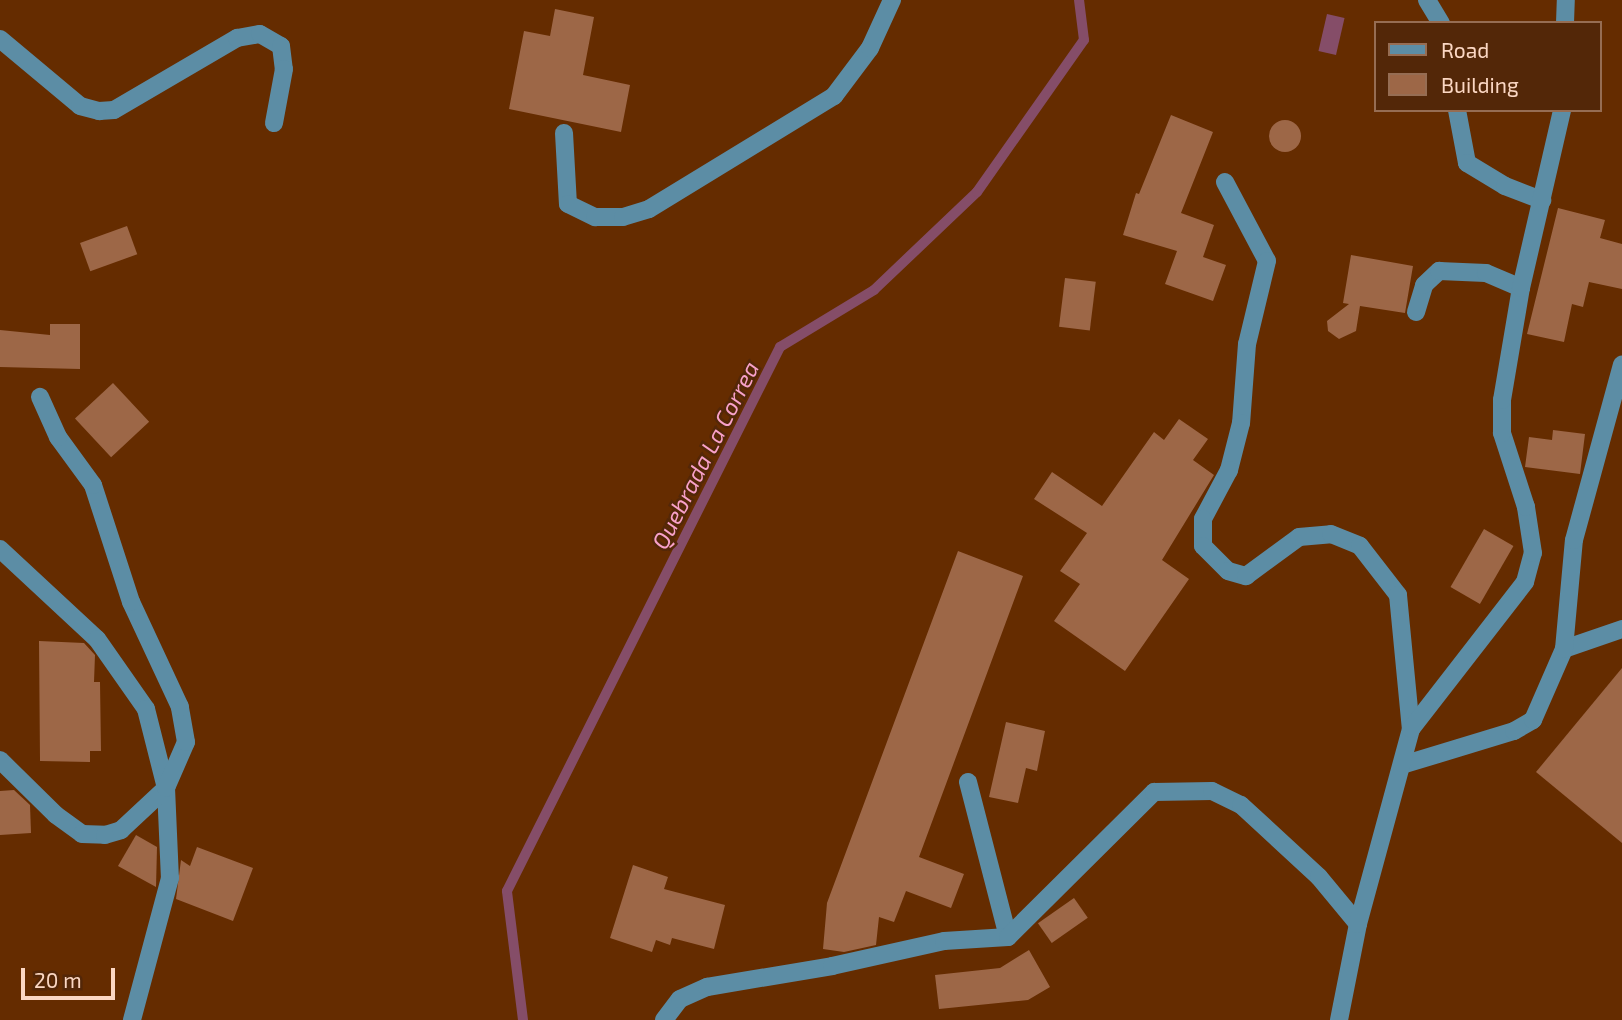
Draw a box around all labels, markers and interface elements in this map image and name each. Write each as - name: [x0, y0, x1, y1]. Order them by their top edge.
- legend: [1374, 21, 1601, 112]
- text: Road: [1441, 37, 1489, 62]
- text: Building: [1441, 72, 1519, 97]
- water label: Quebrada La Correa: [646, 357, 764, 553]
- scale bar: [24, 954, 119, 998]
- text: 20 m: [34, 967, 82, 992]

